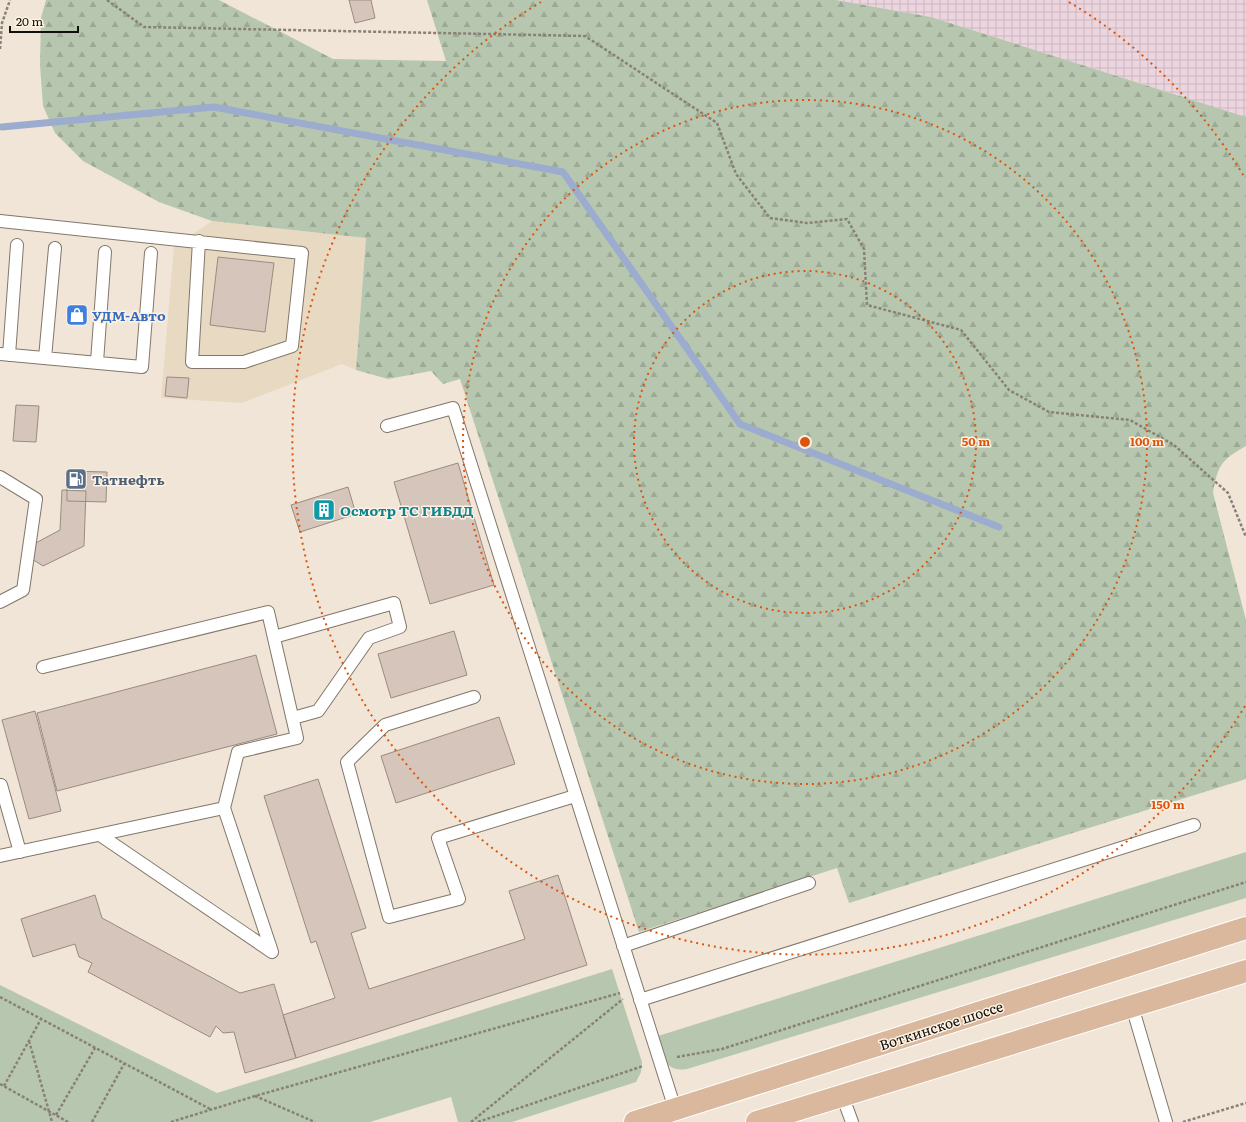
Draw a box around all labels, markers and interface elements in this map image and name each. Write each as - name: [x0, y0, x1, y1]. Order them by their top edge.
- scale bar: [10, 8, 78, 34]
- text: 20 m: [16, 12, 43, 30]
- shop icon: УДМ-Авто: [64, 302, 90, 328]
- place label: УДМ-Авто: [92, 305, 166, 325]
- text: 50 m: [962, 432, 990, 450]
- text: 100 m: [1130, 432, 1164, 450]
- centre of rings: [798, 435, 812, 449]
- fuel station icon: Татнефть: [63, 466, 89, 492]
- place label: Татнефть: [92, 469, 165, 489]
- building icon: Осмотр ТС ГИБДД: [311, 497, 337, 523]
- place label: Осмотр ТС ГИБДД: [340, 500, 474, 520]
- text: 150 m: [1151, 795, 1185, 813]
- street label: Воткинское шоссе: [877, 996, 1005, 1054]

